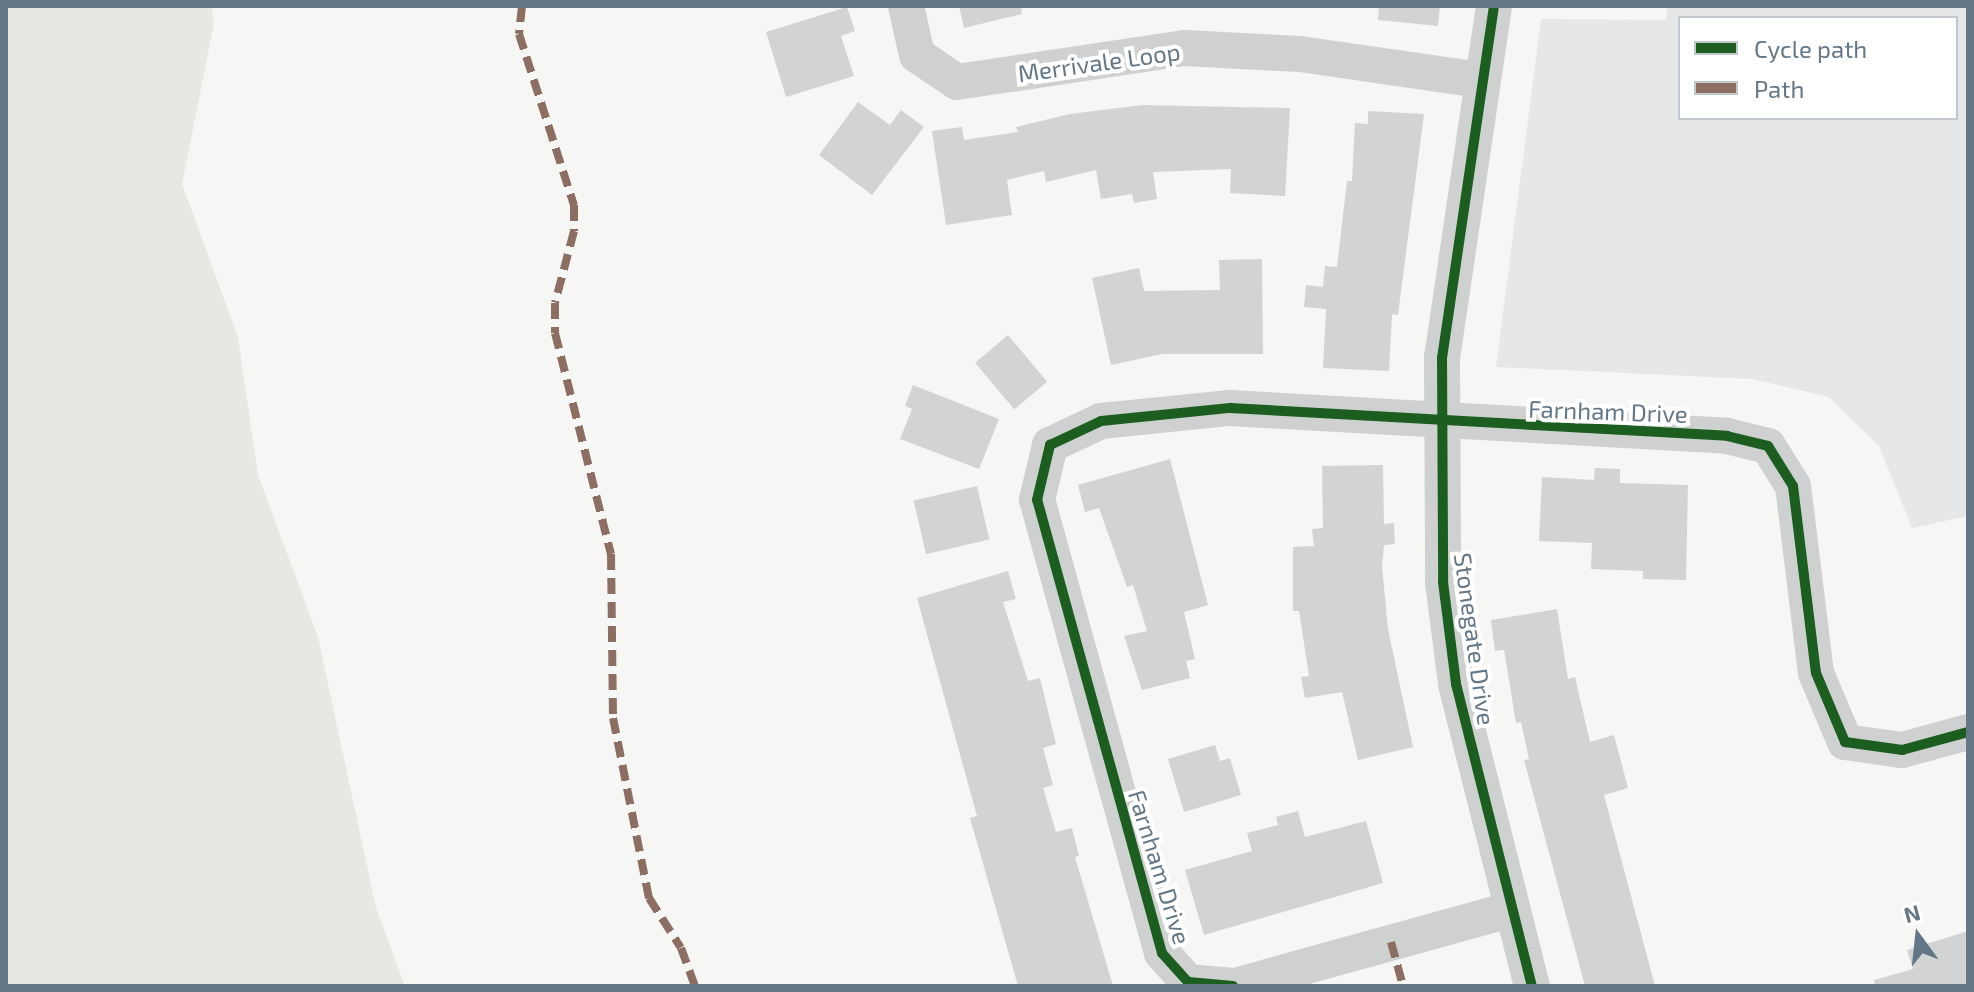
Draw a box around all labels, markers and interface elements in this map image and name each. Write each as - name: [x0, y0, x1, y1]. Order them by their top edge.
- legend: [1678, 16, 1958, 120]
- text: Cycle path: [1754, 34, 1867, 63]
- street label: Merrivale Loop: [1016, 36, 1182, 88]
- text: Path: [1754, 74, 1804, 103]
- street label: Farnham Drive: [1528, 394, 1688, 428]
- street label: Stonegate Drive: [1449, 551, 1501, 727]
- street label: Farnham Drive: [1123, 786, 1197, 948]
- north arrow: [1878, 896, 1958, 976]
- text: N: [1901, 898, 1923, 927]

